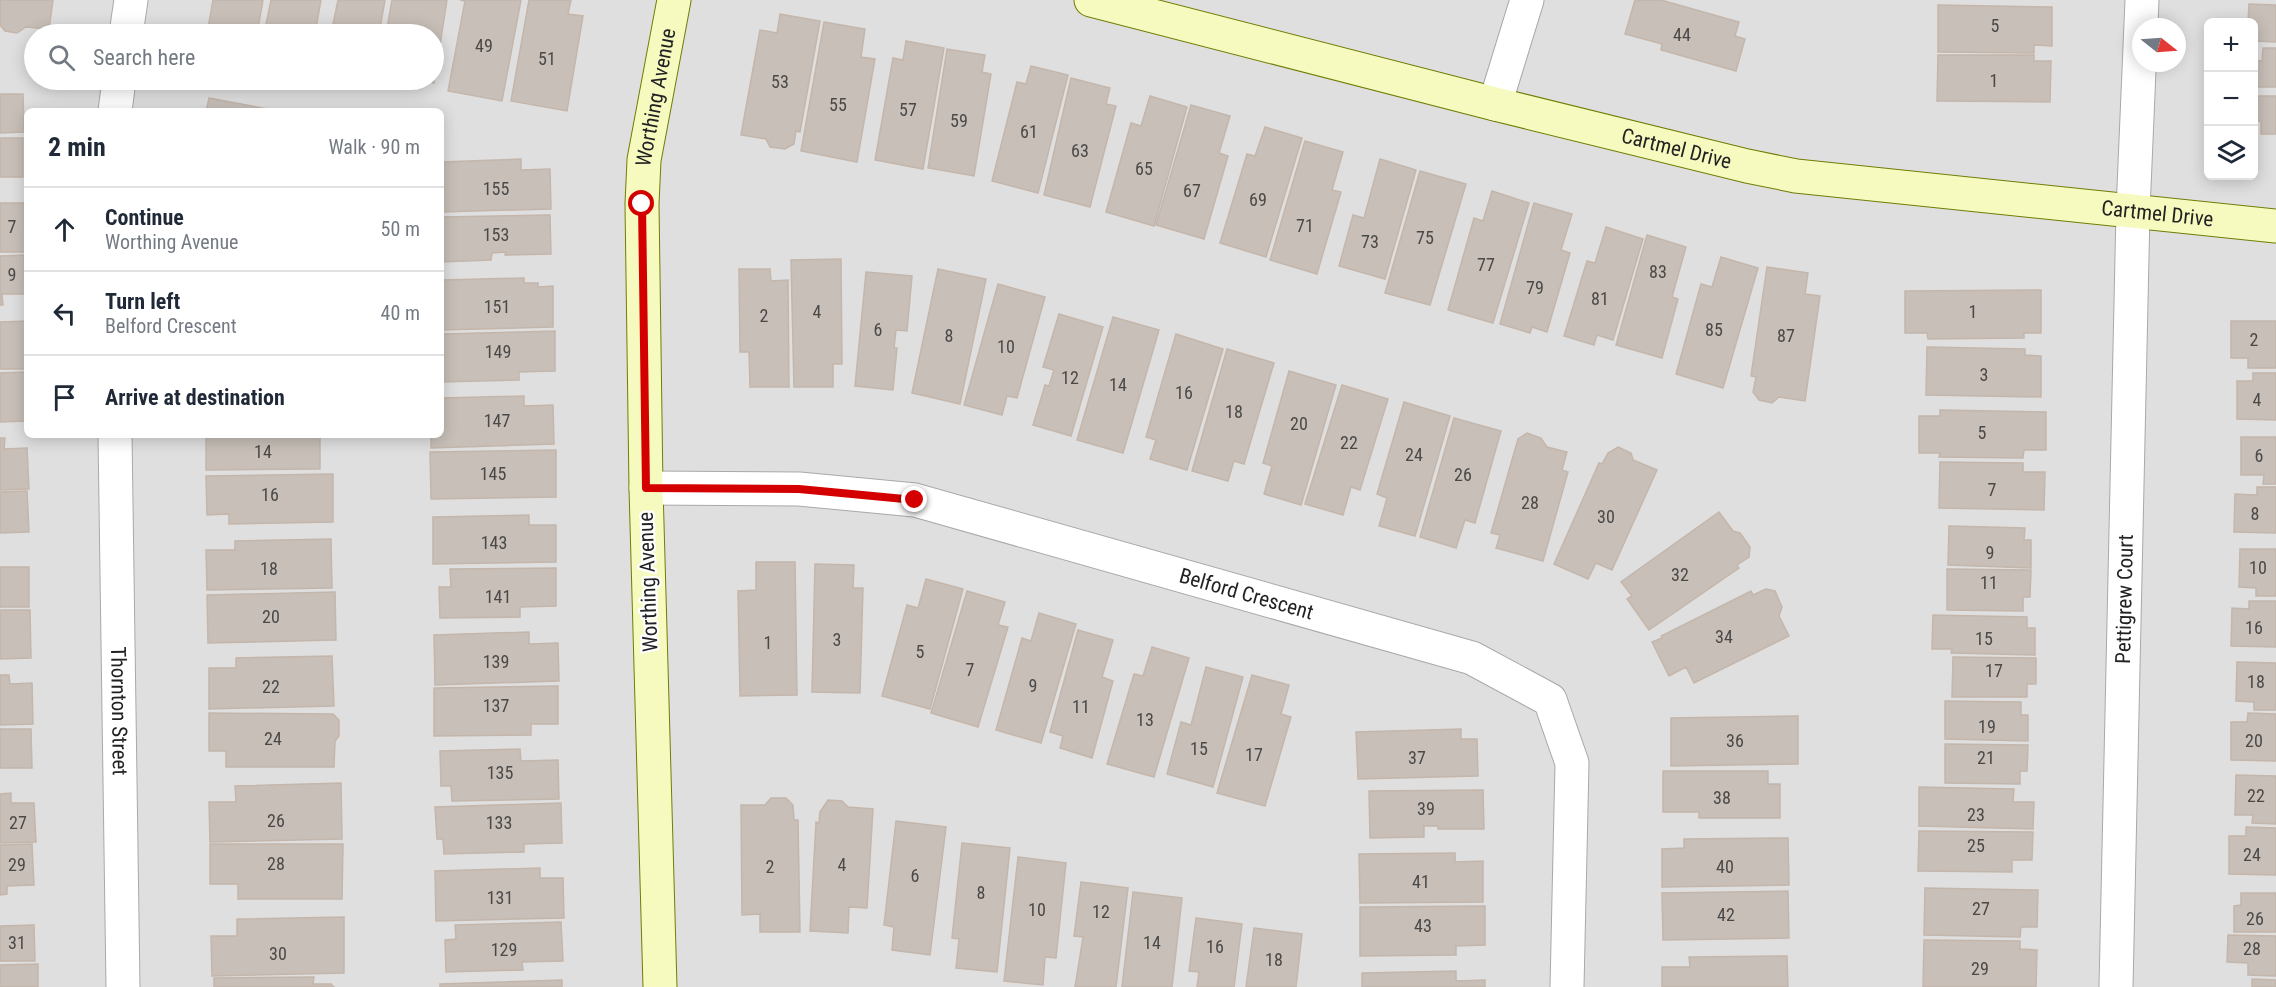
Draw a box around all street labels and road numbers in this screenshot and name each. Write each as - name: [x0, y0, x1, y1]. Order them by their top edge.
- street label: Worthing Avenue: [631, 26, 680, 168]
- street label: Cartmel Drive: [1619, 124, 1734, 174]
- street label: Cartmel Drive: [2100, 196, 2215, 231]
- street label: Worthing Avenue: [634, 511, 662, 652]
- street label: Pettigrew Court: [2111, 534, 2138, 664]
- street label: Belford Crescent: [1177, 564, 1316, 624]
- street label: Thornton Street: [106, 646, 132, 776]

